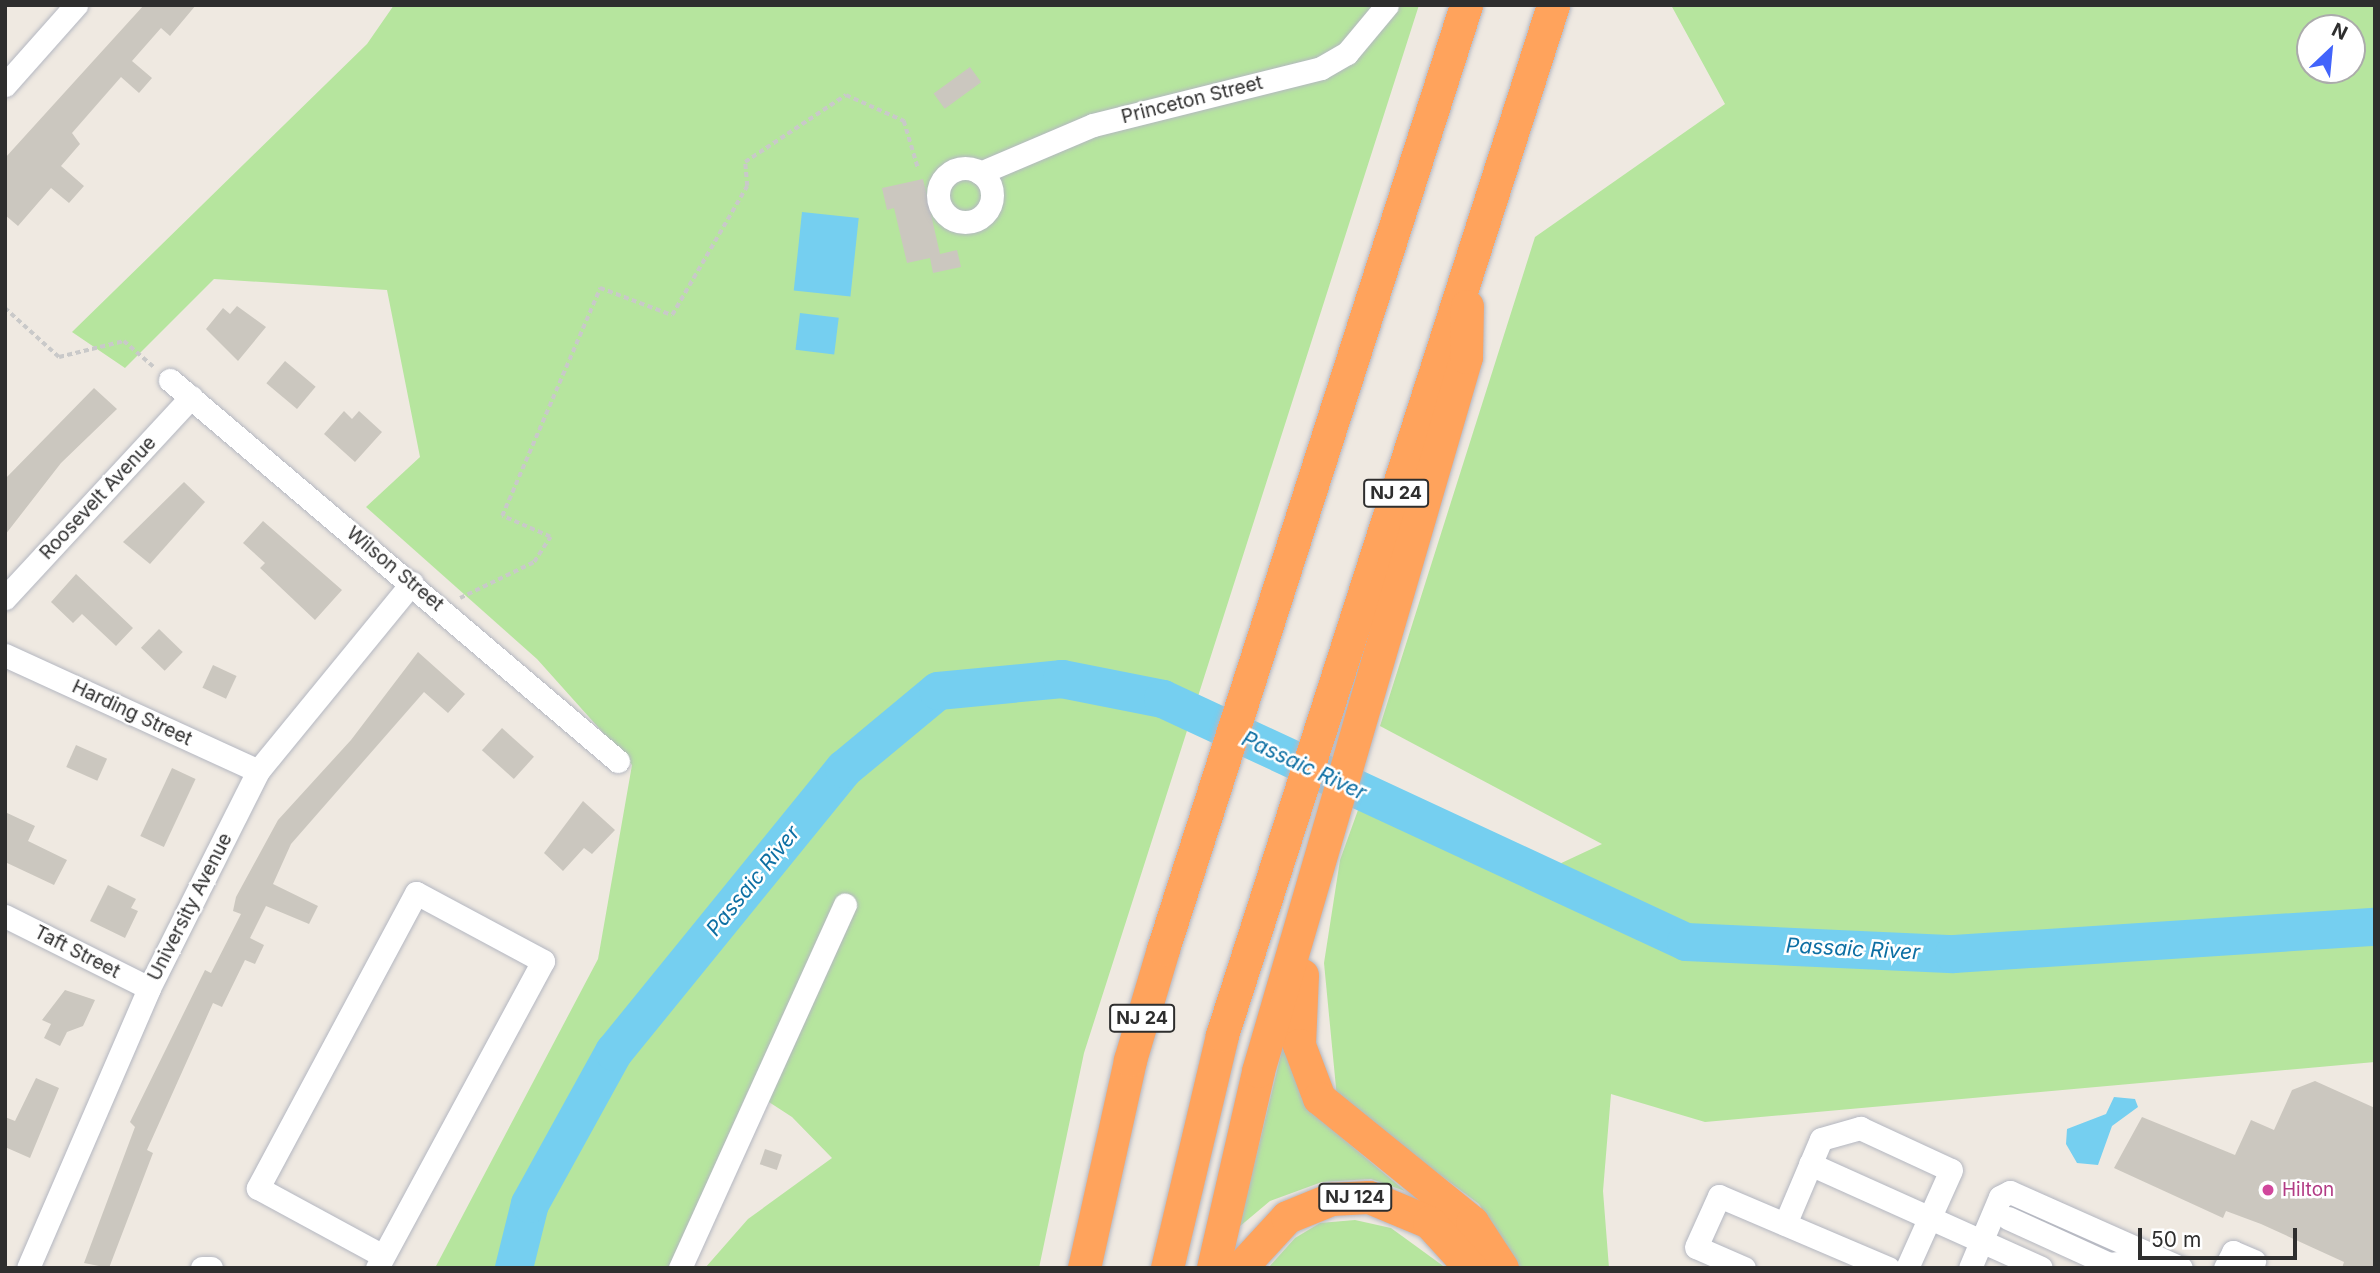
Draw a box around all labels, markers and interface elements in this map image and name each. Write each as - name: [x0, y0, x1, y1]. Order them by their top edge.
- north arrow: [2296, 14, 2366, 84]
- text: N: [2328, 18, 2351, 45]
- street label: Princeton Street: [1119, 71, 1265, 129]
- street label: Roosevelt Avenue: [35, 432, 161, 564]
- road number: NJ 24: [1363, 478, 1429, 508]
- street label: Wilson Street: [342, 522, 448, 616]
- street label: Harding Street: [68, 675, 196, 751]
- water label: Passaic River: [1238, 726, 1370, 806]
- water label: Passaic River: [701, 821, 805, 941]
- street label: University Avenue: [143, 829, 237, 985]
- street label: Taft Street: [30, 921, 124, 983]
- water label: Passaic River: [1785, 933, 1921, 965]
- road number: NJ 24: [1109, 1003, 1175, 1032]
- place label: Hilton: [2282, 1179, 2334, 1201]
- road number: NJ 124: [1318, 1182, 1392, 1212]
- marker: Hilton: [2260, 1182, 2276, 1198]
- scale bar: [2142, 1214, 2301, 1258]
- text: 50 m: [2151, 1227, 2201, 1252]

